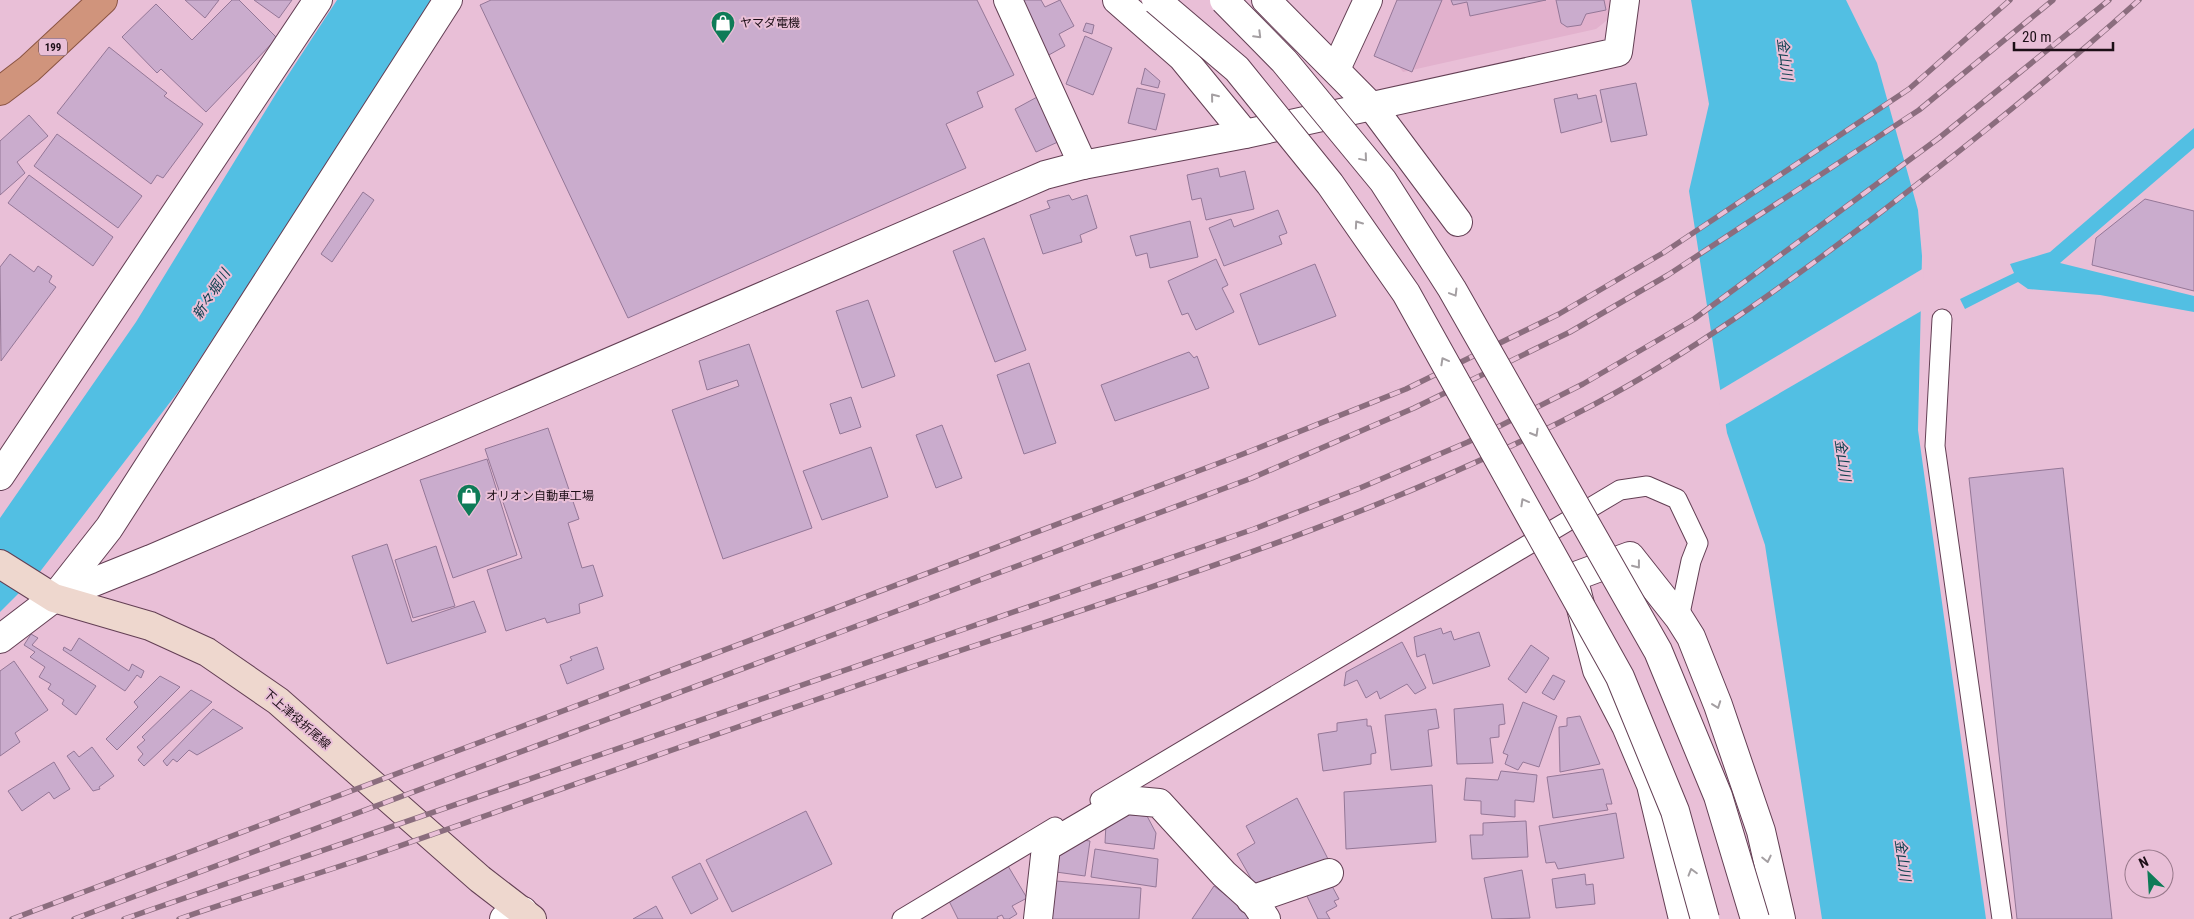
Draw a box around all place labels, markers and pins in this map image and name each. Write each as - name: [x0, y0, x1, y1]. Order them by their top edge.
- shop icon: ヤマダ電機: [710, 10, 736, 44]
- place label: ヤマダ電機: [740, 16, 800, 30]
- shop icon: オリオン自動車工場: [456, 483, 482, 517]
- place label: オリオン自動車工場: [486, 489, 594, 503]

